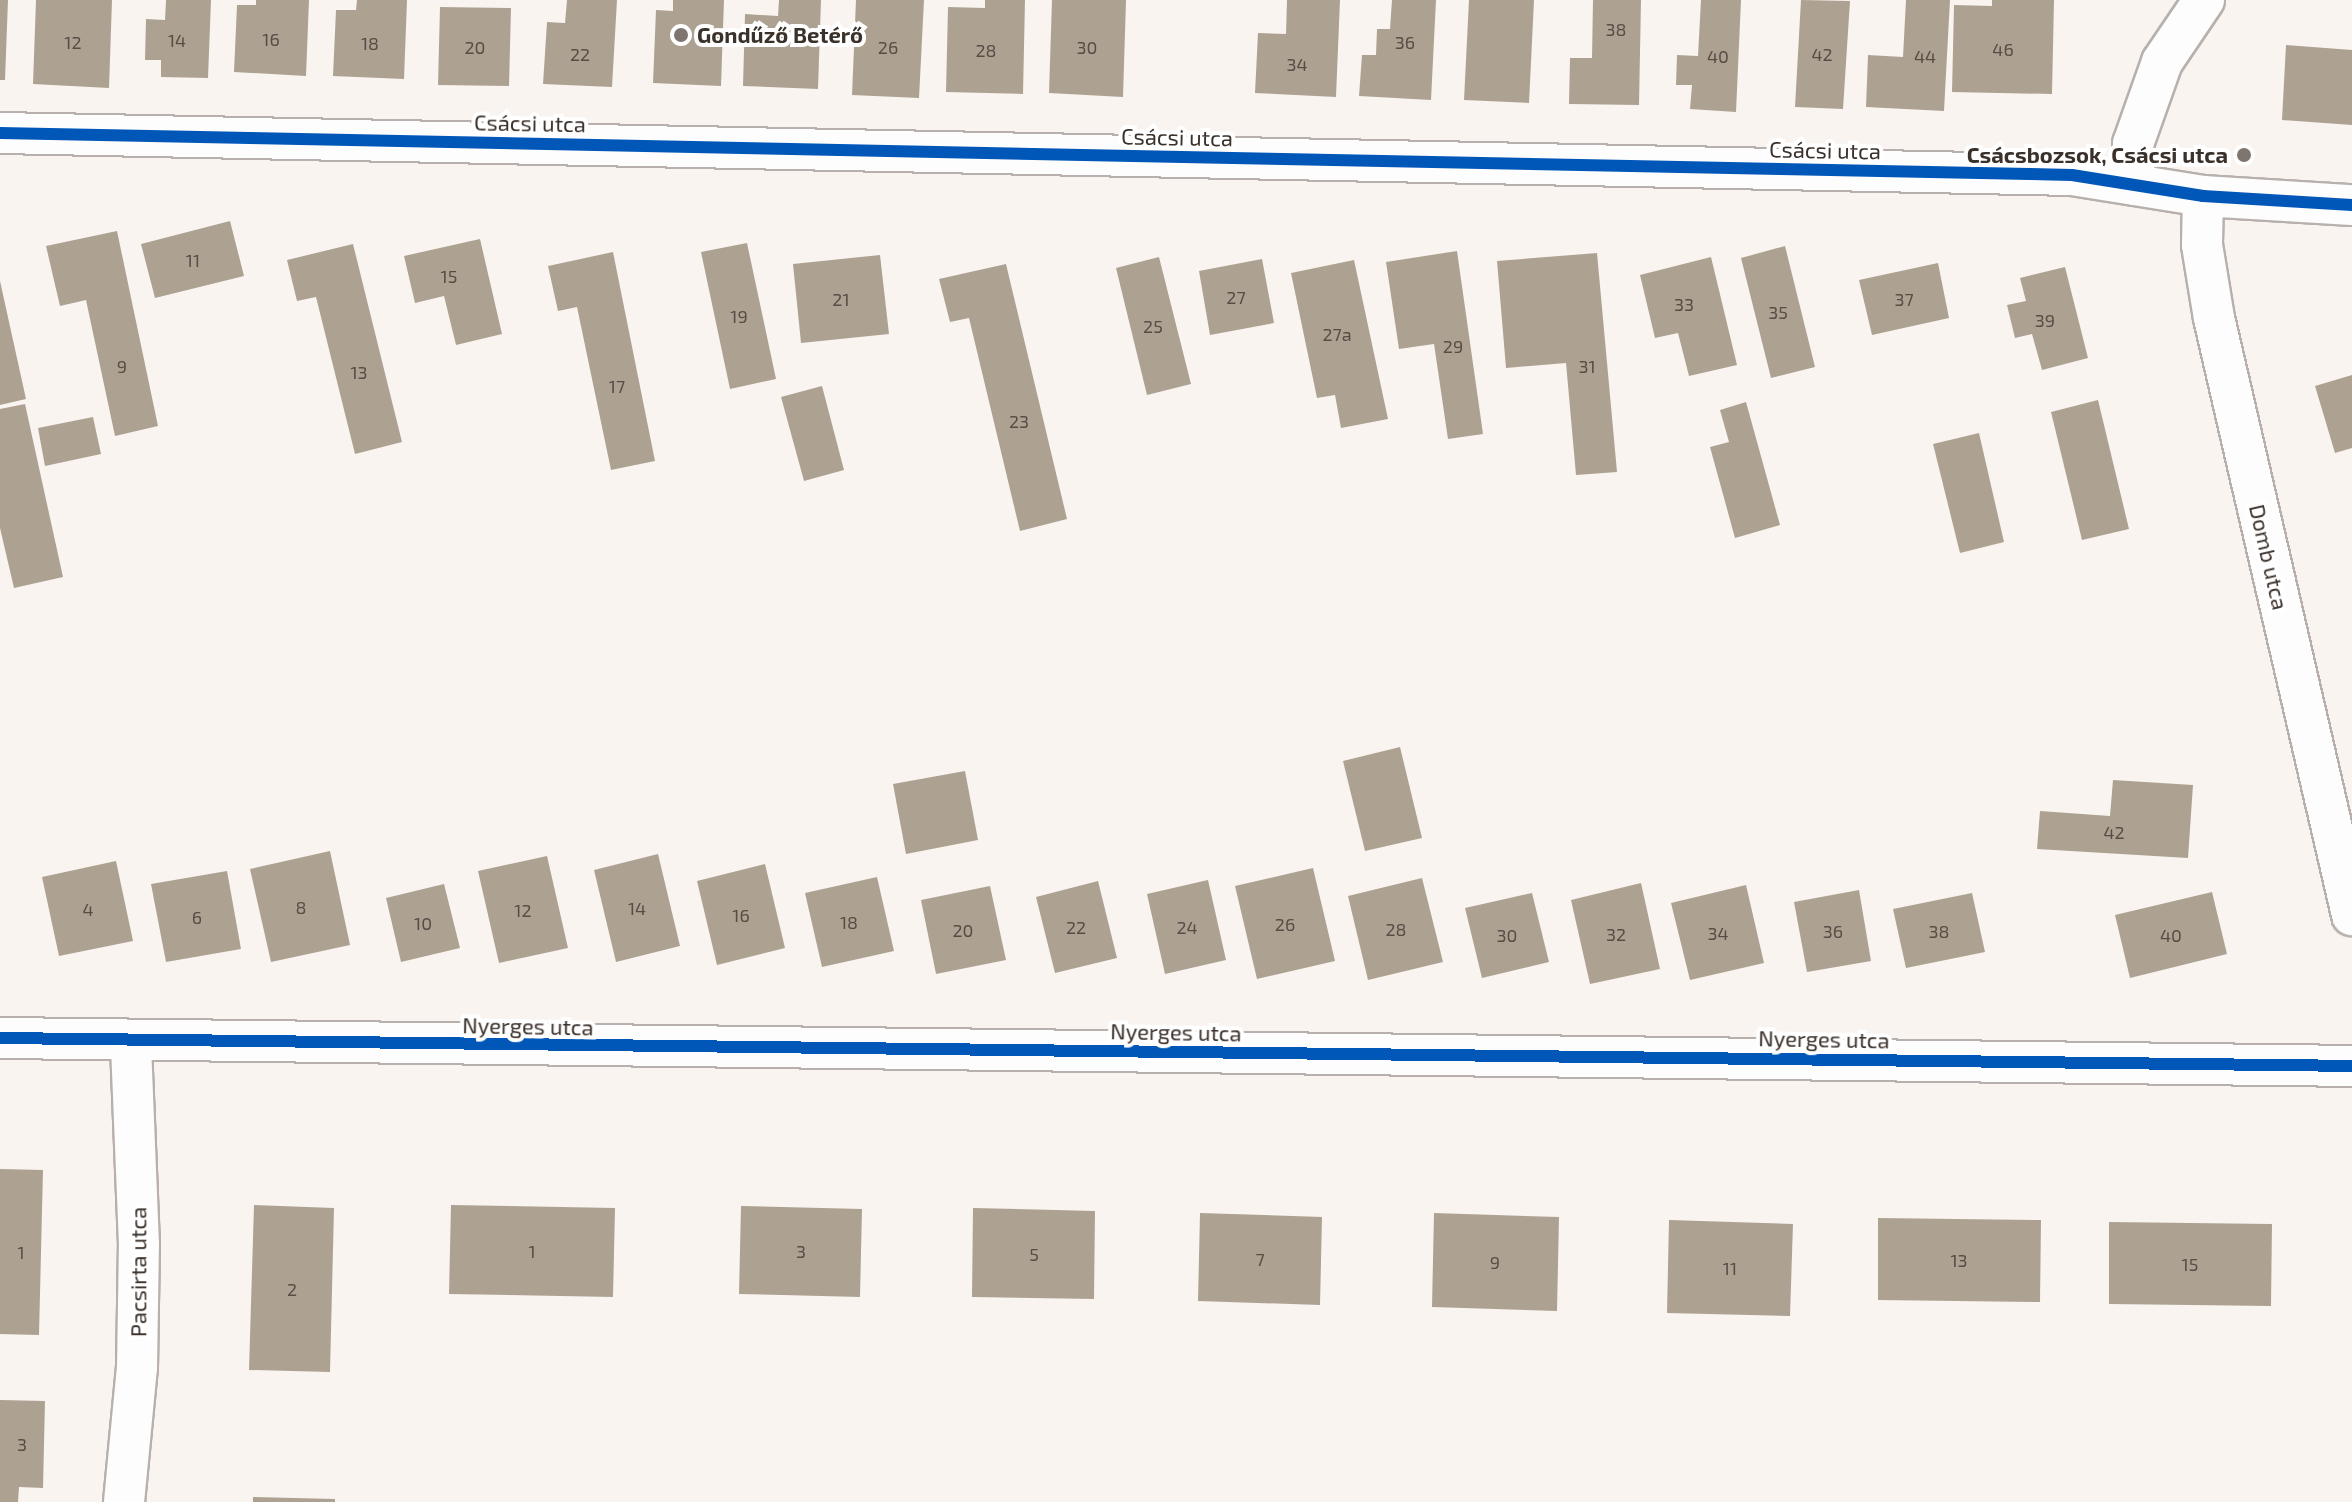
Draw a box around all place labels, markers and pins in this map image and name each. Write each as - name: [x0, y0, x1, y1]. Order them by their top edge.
- place label: Gondűző Betérő: [697, 22, 863, 48]
- marker: Gondűző Betérő: [672, 26, 690, 44]
- place label: Csácsbozsok, Csácsi utca: [1967, 142, 2228, 168]
- marker: Csácsbozsok, Csácsi utca: [2235, 146, 2253, 164]

